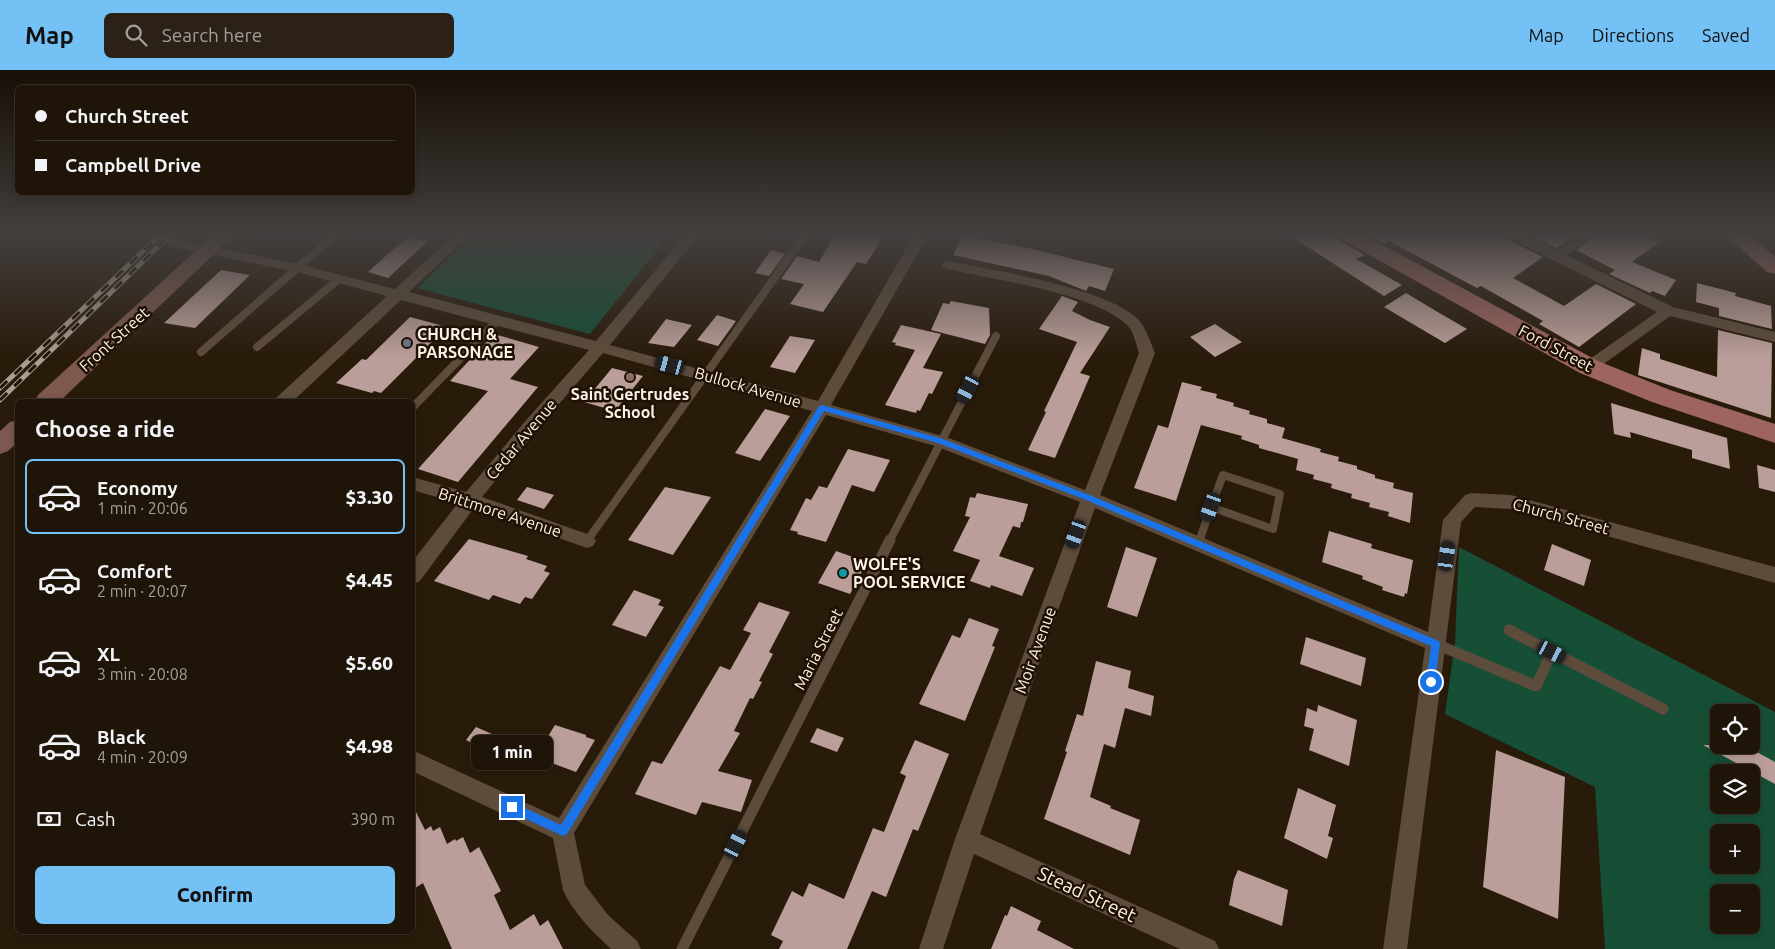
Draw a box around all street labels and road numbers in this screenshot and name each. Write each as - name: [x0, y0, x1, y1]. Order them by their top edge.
- street label: Front Street: [76, 303, 153, 375]
- street label: Ford Street: [1516, 321, 1597, 375]
- street label: Bullock Avenue: [693, 363, 803, 411]
- street label: Cedar Avenue: [482, 395, 560, 483]
- street label: Brittmore Avenue: [436, 484, 564, 540]
- street label: Church Street: [1511, 494, 1612, 538]
- street label: Moir Avenue: [1011, 604, 1059, 696]
- street label: Maria Street: [790, 605, 846, 693]
- street label: Stead Street: [1034, 862, 1140, 927]

